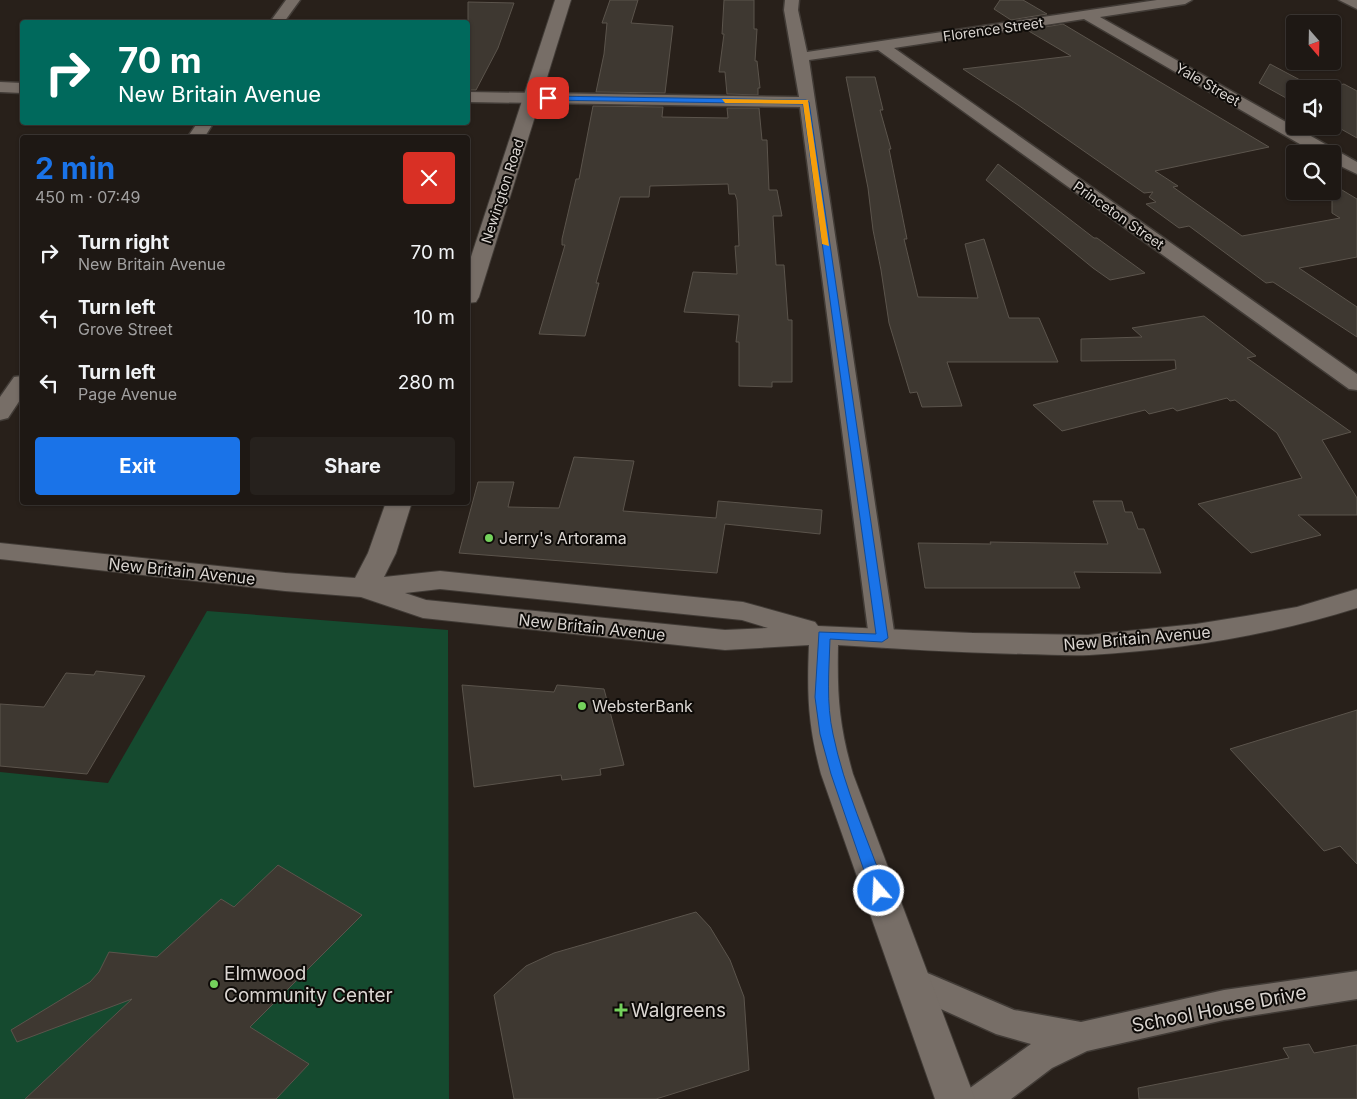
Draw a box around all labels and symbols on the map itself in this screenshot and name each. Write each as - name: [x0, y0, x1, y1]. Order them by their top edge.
- street label: Florence Street: [942, 13, 1045, 44]
- north arrow: [1286, 15, 1341, 70]
- street label: Yale Street: [1173, 59, 1244, 109]
- pin: [527, 77, 569, 119]
- street label: Newington Road: [477, 137, 527, 245]
- street label: Princeton Street: [1070, 177, 1168, 253]
- place label: Jerry's Artorama: [499, 528, 627, 548]
- marker: Jerry's Artorama: [483, 532, 495, 544]
- street label: New Britain Avenue: [108, 553, 256, 589]
- street label: New Britain Avenue: [518, 609, 666, 645]
- street label: New Britain Avenue: [1063, 622, 1211, 654]
- place label: WebsterBank: [592, 696, 693, 716]
- marker: WebsterBank: [576, 700, 588, 712]
- position arrow: [852, 864, 904, 916]
- place label: Elmwood Community Center: [224, 962, 393, 1007]
- marker: Elmwood Community Center: [208, 978, 220, 990]
- street label: School House Drive: [1130, 981, 1308, 1037]
- place label: Walgreens: [631, 999, 726, 1022]
- marker: Walgreens: [615, 1004, 627, 1016]

